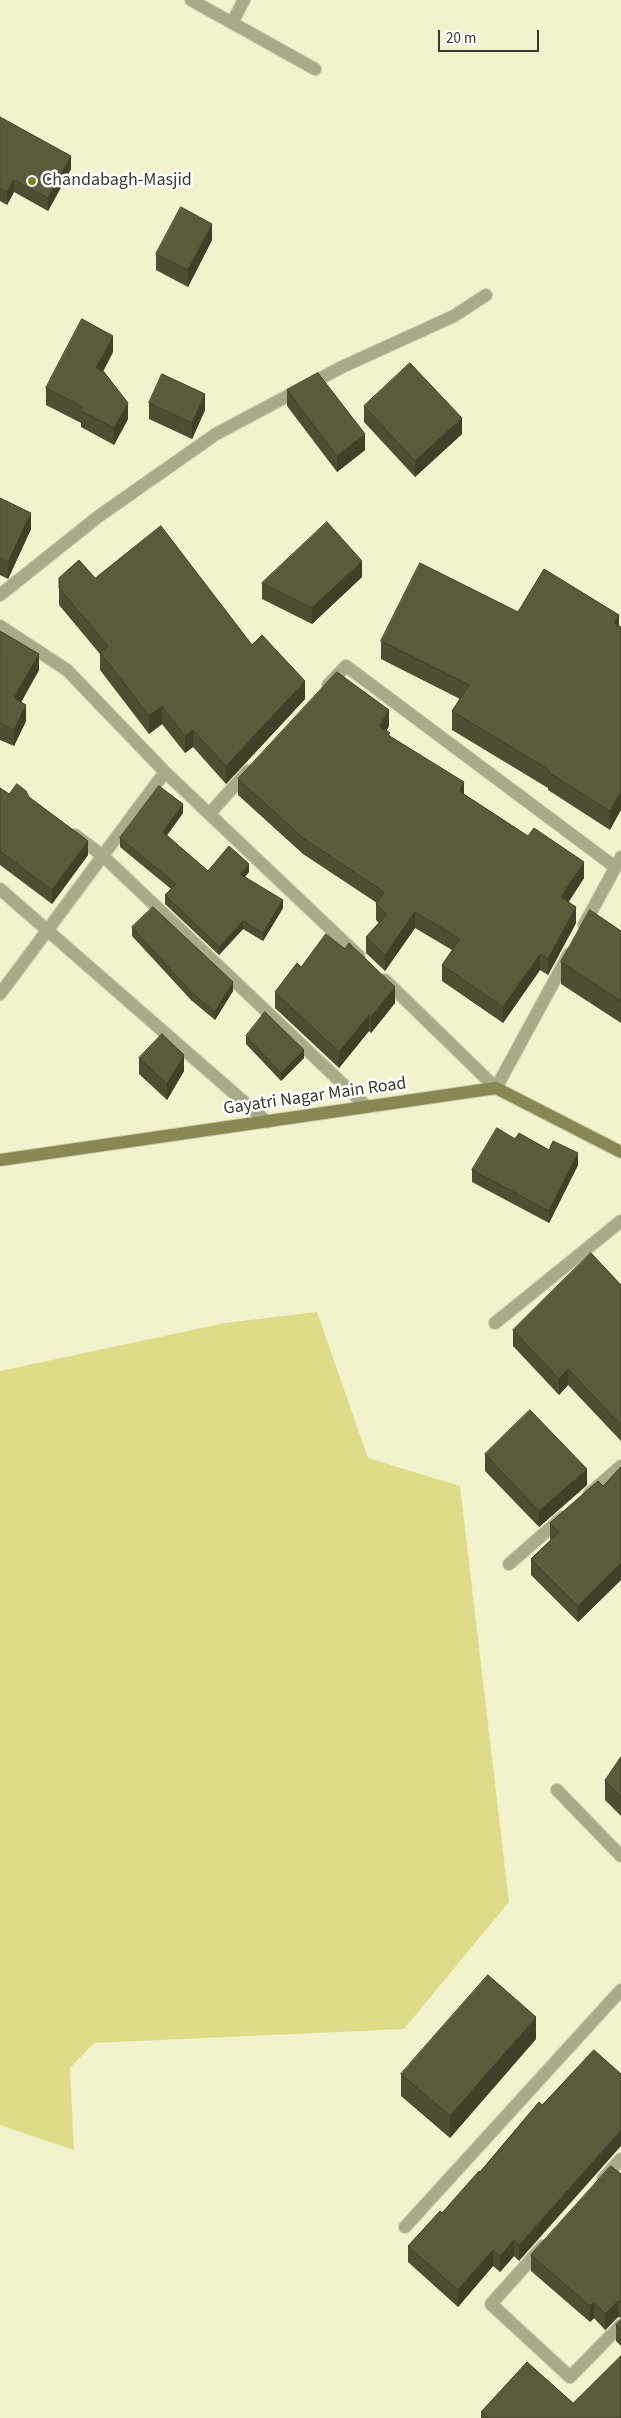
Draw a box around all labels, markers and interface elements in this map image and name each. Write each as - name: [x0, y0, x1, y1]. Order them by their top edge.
- scale bar: [441, 20, 542, 52]
- text: 20 m: [446, 28, 476, 49]
- place label: Chandabagh-Masjid: [42, 170, 192, 192]
- marker: Chandabagh-Masjid: [26, 175, 38, 187]
- street label: Gayatri Nagar Main Road: [222, 1073, 408, 1121]

